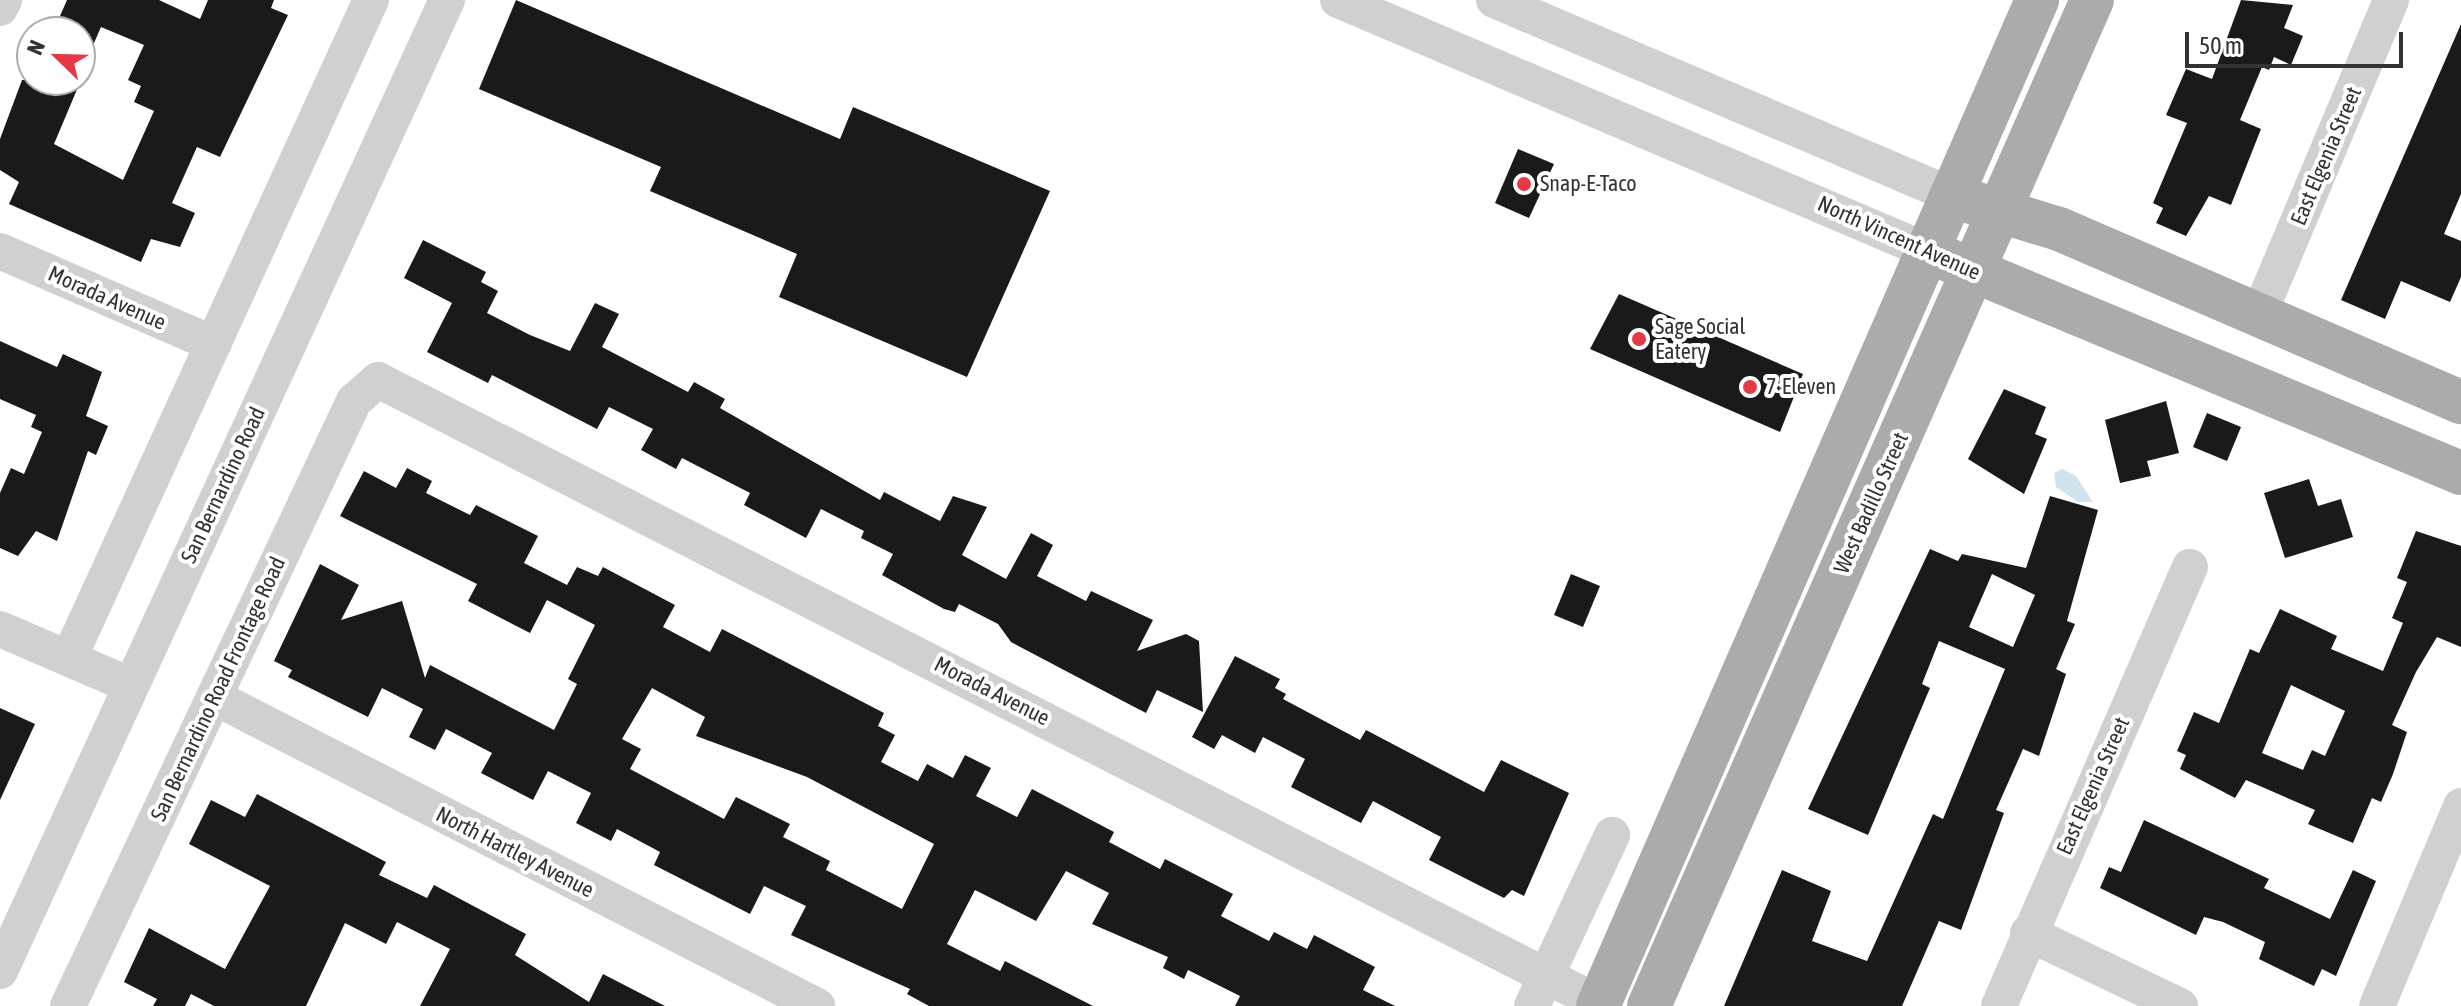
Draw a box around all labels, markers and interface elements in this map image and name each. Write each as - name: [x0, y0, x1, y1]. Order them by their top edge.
- north arrow: [16, 16, 96, 96]
- scale bar: [2189, 16, 2407, 66]
- text: 50 m: [2199, 32, 2242, 59]
- text: N: [21, 36, 50, 58]
- street label: East Elgenia Street: [2285, 83, 2367, 229]
- place label: Snap-E-Taco: [1540, 171, 1637, 197]
- marker: Snap-E-Taco: [1515, 175, 1533, 193]
- street label: North Vincent Avenue: [1814, 190, 1984, 286]
- street label: Morada Avenue: [44, 260, 170, 336]
- place label: Sage Social Eatery: [1655, 313, 1745, 364]
- marker: Sage Social Eatery: [1630, 330, 1648, 348]
- place label: 7-Eleven: [1766, 374, 1836, 400]
- marker: 7-Eleven: [1741, 378, 1759, 396]
- street label: San Bernardino Road: [175, 403, 271, 567]
- street label: West Badillo Street: [1828, 428, 1914, 578]
- street label: San Bernardino Road Frontage Road: [145, 553, 291, 825]
- street label: Morada Avenue: [930, 651, 1054, 731]
- street label: East Elgenia Street: [2051, 713, 2135, 859]
- street label: North Hartley Avenue: [432, 801, 598, 903]

